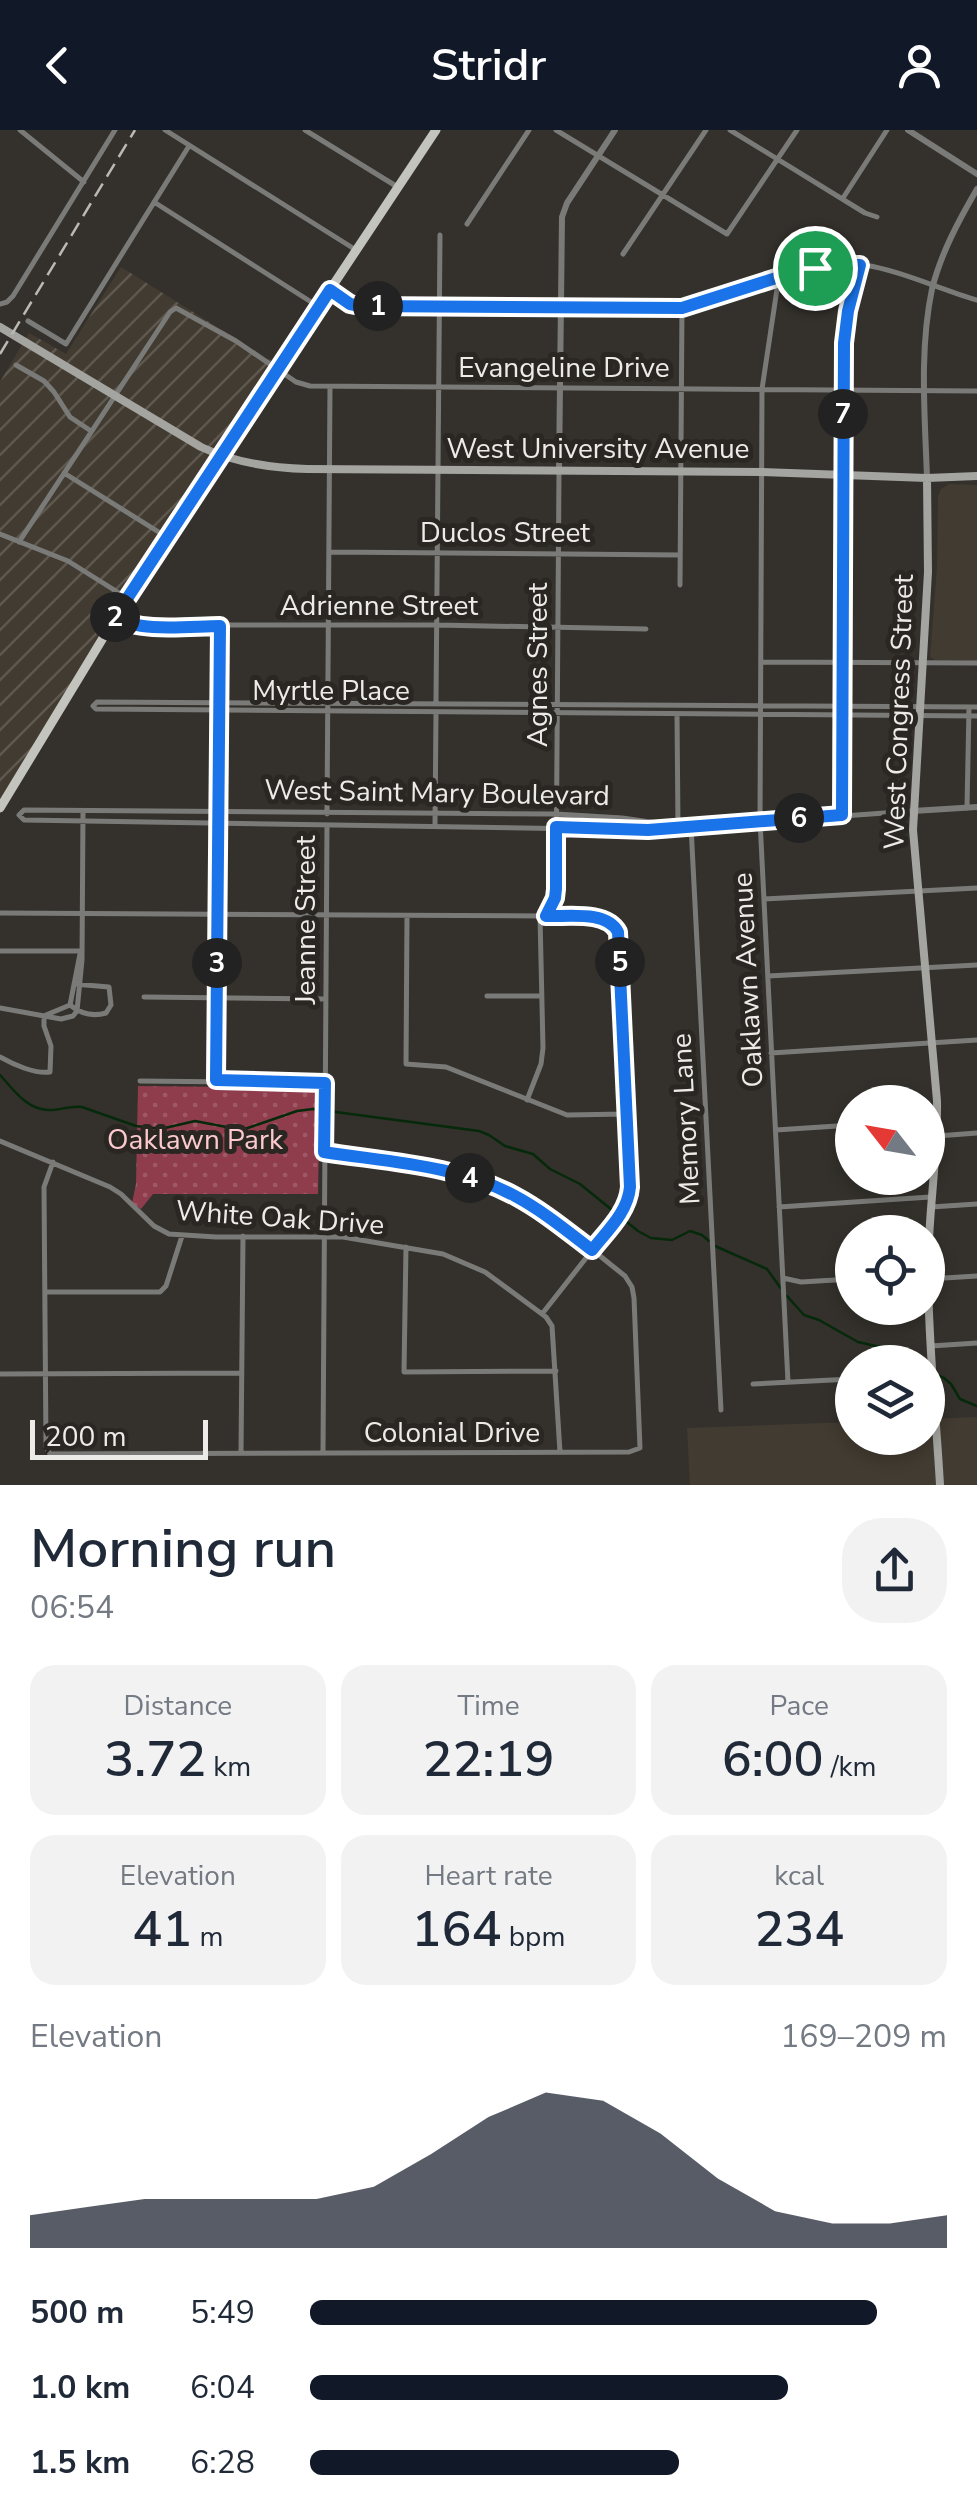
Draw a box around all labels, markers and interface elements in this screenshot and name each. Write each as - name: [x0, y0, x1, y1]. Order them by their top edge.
- text: Stridr: [431, 35, 546, 96]
- icon: back: [30, 38, 85, 93]
- icon: person: [892, 38, 947, 93]
- pin: [773, 226, 858, 311]
- icon: arrive: [788, 241, 843, 296]
- pin: 1: [353, 281, 403, 331]
- text: 1: [370, 287, 386, 325]
- street label: Evangeline Drive: [458, 349, 670, 387]
- pin: 7: [818, 389, 868, 439]
- text: 7: [835, 395, 851, 433]
- street label: West University Avenue: [446, 430, 750, 468]
- street label: Duclos Street: [420, 514, 590, 552]
- street label: West Congress Street: [875, 574, 923, 850]
- street label: Agnes Street: [519, 583, 557, 747]
- street label: Adrienne Street: [280, 587, 478, 625]
- pin: 2: [90, 592, 140, 642]
- text: 2: [107, 598, 123, 636]
- street label: Myrtle Place: [252, 672, 410, 710]
- street label: West Saint Mary Boulevard: [264, 771, 610, 815]
- pin: 6: [774, 793, 824, 843]
- text: 6: [791, 799, 807, 837]
- street label: Jeanne Street: [287, 835, 325, 1006]
- street label: Oaklawn Avenue: [723, 872, 773, 1088]
- pin: 5: [595, 937, 645, 987]
- pin: 3: [192, 938, 242, 988]
- text: 5: [612, 943, 628, 981]
- text: 3: [209, 944, 225, 982]
- street label: Memory Lane: [663, 1032, 709, 1206]
- north arrow: [835, 1085, 945, 1195]
- map controls: [835, 1085, 945, 1455]
- park label: Oaklawn Park: [107, 1121, 284, 1159]
- pin: 4: [445, 1153, 495, 1203]
- text: 4: [462, 1159, 478, 1197]
- street label: White Oak Drive: [174, 1192, 386, 1244]
- button: locate: [835, 1215, 945, 1325]
- button: layers: [835, 1345, 945, 1455]
- street label: Colonial Drive: [364, 1414, 540, 1452]
- scale bar: [30, 1415, 208, 1460]
- text: 200 m: [45, 1418, 127, 1456]
- text: Morning run: [30, 1511, 336, 1586]
- button: share: [842, 1518, 947, 1623]
- text: 06:54: [30, 1586, 114, 1629]
- text: Distance: [123, 1687, 232, 1725]
- text: Time: [457, 1687, 520, 1725]
- text: Pace: [769, 1687, 829, 1725]
- text: 3.72: [104, 1725, 206, 1794]
- text: 22:19: [423, 1725, 554, 1794]
- text: 6:00: [722, 1725, 824, 1794]
- text: km: [206, 1748, 251, 1786]
- text: /km: [824, 1748, 877, 1786]
- text: Elevation: [120, 1857, 236, 1895]
- text: Heart rate: [424, 1857, 553, 1895]
- text: kcal: [774, 1857, 824, 1895]
- text: 41: [132, 1895, 192, 1964]
- text: 164: [412, 1895, 502, 1964]
- text: 234: [754, 1895, 844, 1964]
- text: m: [192, 1918, 223, 1956]
- text: bpm: [502, 1918, 565, 1956]
- text: Elevation: [30, 2015, 163, 2058]
- text: 169–209 m: [780, 2015, 947, 2058]
- text: 500 m: [30, 2291, 124, 2334]
- text: 5:49: [190, 2291, 255, 2334]
- text: 1.0 km: [30, 2366, 130, 2409]
- text: 6:04: [190, 2366, 255, 2409]
- text: 1.5 km: [30, 2441, 130, 2484]
- text: 6:28: [190, 2441, 255, 2484]

